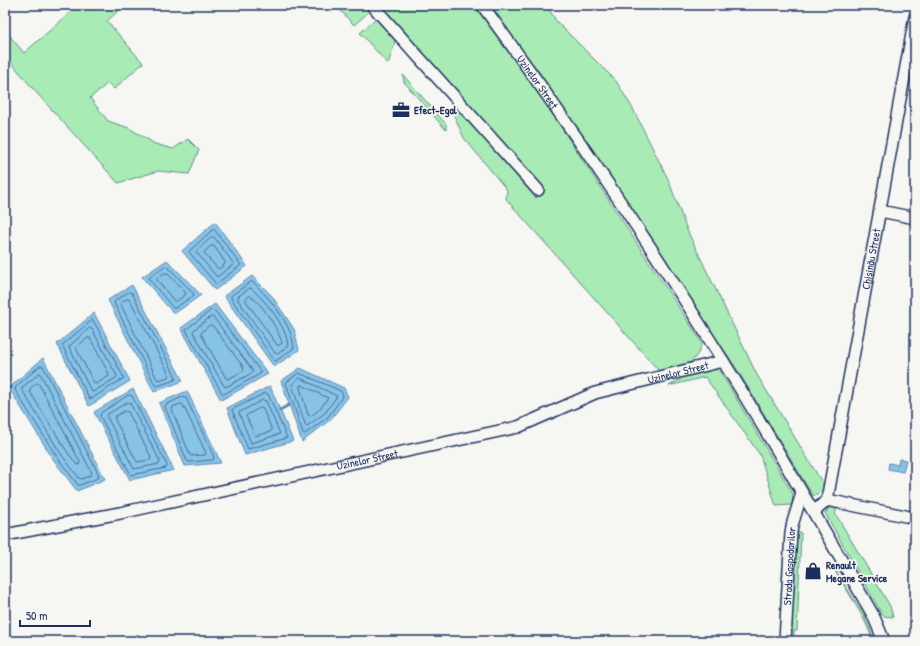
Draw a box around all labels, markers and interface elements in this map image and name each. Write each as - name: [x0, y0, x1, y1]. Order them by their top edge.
- street label: Uzinelor Street: [514, 52, 562, 112]
- office icon: Efect-Egal: [391, 100, 411, 120]
- place label: Efect-Egal: [414, 103, 458, 118]
- street label: Chișinău Street: [858, 227, 883, 291]
- street label: Uzinelor Street: [646, 358, 710, 387]
- street label: Uzinelor Street: [335, 446, 399, 473]
- street label: Strada Gospodarilor: [780, 525, 799, 606]
- place label: Renault Megane Service: [826, 558, 888, 586]
- shop icon: Renault Megane Service: [803, 561, 823, 581]
- scale bar: [20, 602, 90, 628]
- text: 50 m: [26, 607, 47, 624]

